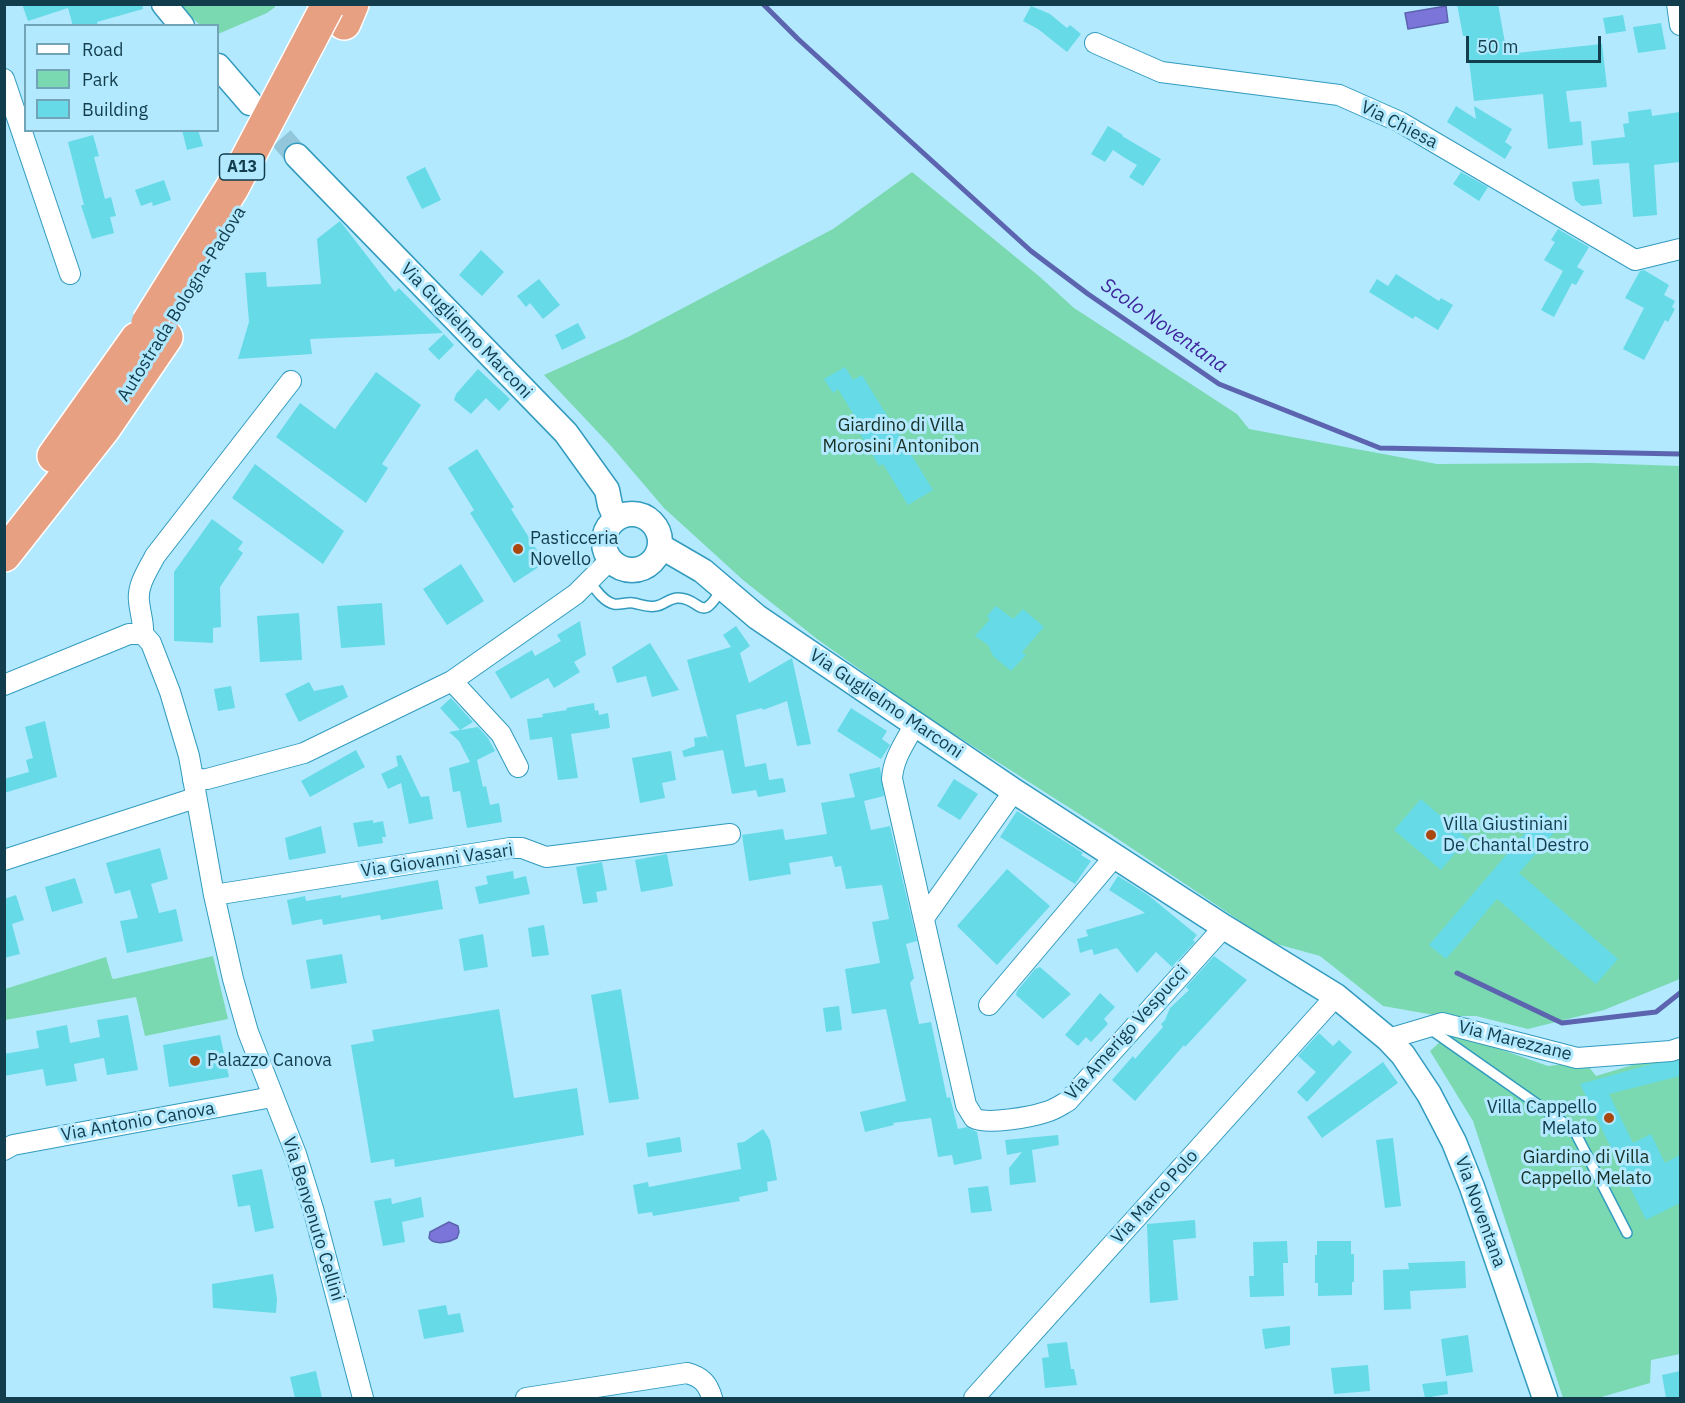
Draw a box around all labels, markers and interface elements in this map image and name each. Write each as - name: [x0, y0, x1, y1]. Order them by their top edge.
- legend: [24, 24, 219, 132]
- scale bar: [1469, 24, 1604, 62]
- text: 50 m: [1477, 35, 1519, 58]
- text: Road: [82, 38, 123, 61]
- text: Park: [82, 68, 118, 91]
- street label: Via Chiesa: [1357, 96, 1441, 154]
- text: Building: [82, 98, 148, 121]
- road number: A13: [220, 154, 264, 180]
- street label: Autostrada Bologna-Padova: [113, 203, 251, 405]
- street label: Via Guglielmo Marconi: [396, 259, 536, 403]
- water label: Scolo Noventana: [1096, 273, 1232, 379]
- park label: Giardino di Villa Morosini Antonibon: [822, 415, 980, 458]
- place label: Pasticceria Novello: [530, 528, 618, 570]
- marker: Pasticceria Novello: [511, 542, 525, 556]
- street label: Via Guglielmo Marconi: [805, 645, 967, 763]
- place label: Villa Giustiniani De Chantal Destro: [1443, 814, 1589, 856]
- marker: Villa Giustiniani De Chantal Destro: [1424, 828, 1438, 842]
- street label: Via Giovanni Vasari: [360, 840, 514, 882]
- street label: Via Amerigo Vespucci: [1061, 961, 1193, 1105]
- street label: Via Marezzane: [1456, 1016, 1574, 1066]
- place label: Palazzo Canova: [207, 1050, 332, 1072]
- marker: Palazzo Canova: [188, 1054, 202, 1068]
- place label: Villa Cappello Melato: [1487, 1097, 1597, 1140]
- street label: Via Antonio Canova: [59, 1098, 217, 1146]
- marker: Villa Cappello Melato: [1602, 1111, 1616, 1125]
- street label: Via Benvenuto Cellini: [278, 1134, 348, 1304]
- street label: Via Marco Polo: [1107, 1146, 1203, 1248]
- park label: Giardino di Villa Cappello Melato: [1521, 1147, 1651, 1190]
- street label: Via Noventana: [1450, 1154, 1510, 1270]

